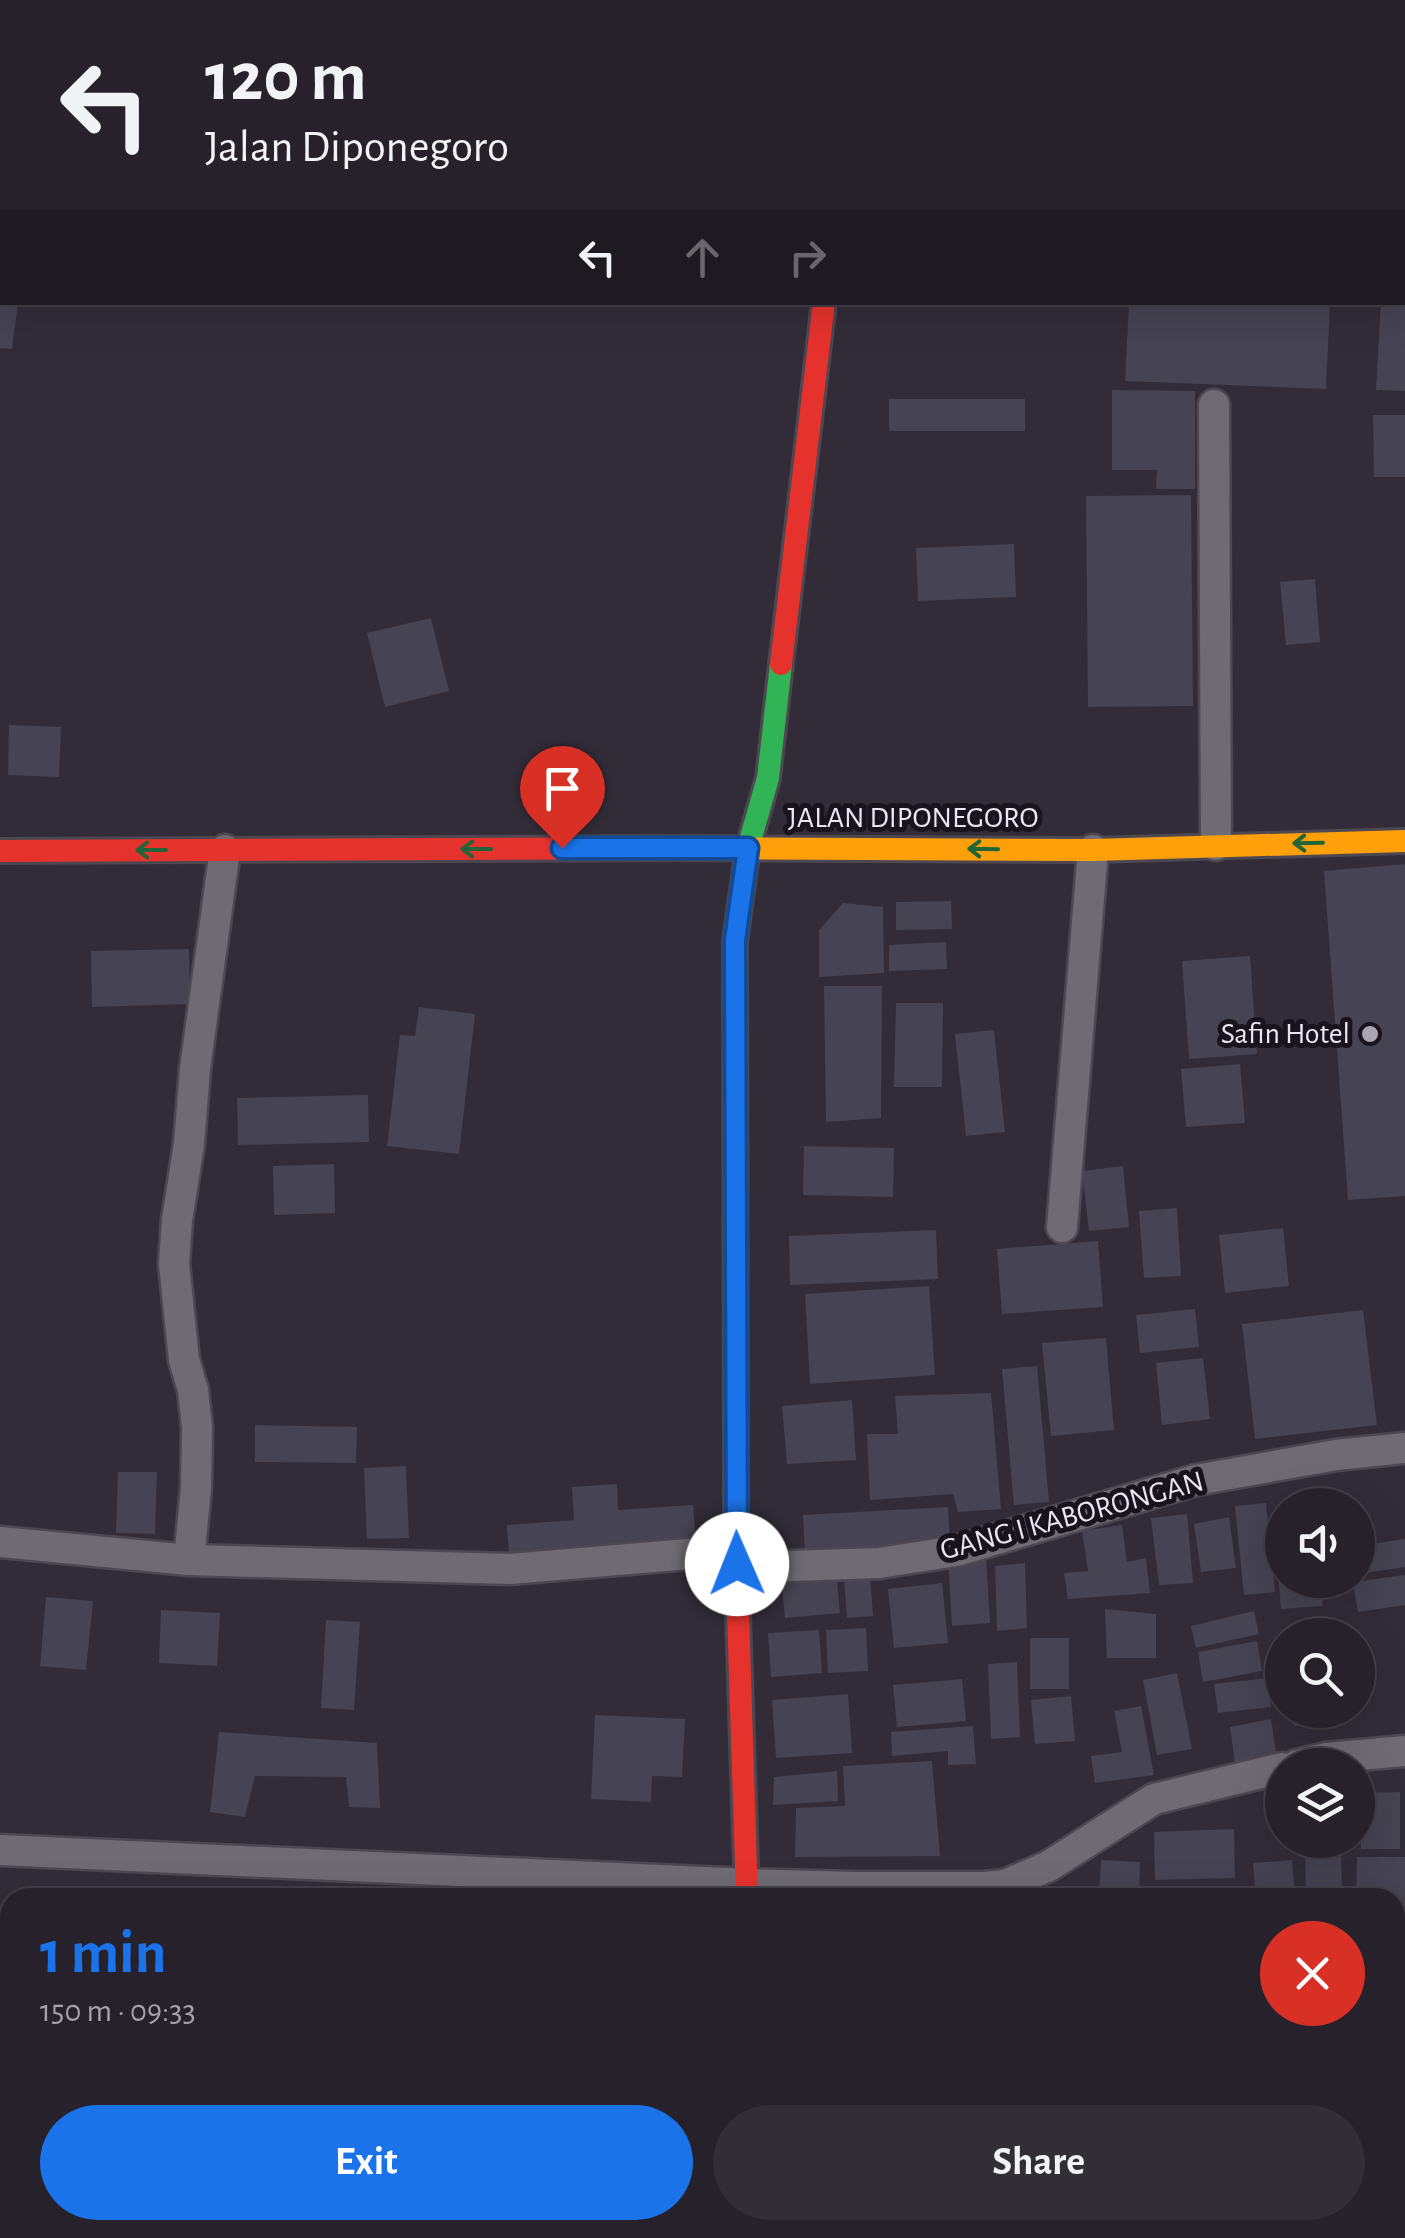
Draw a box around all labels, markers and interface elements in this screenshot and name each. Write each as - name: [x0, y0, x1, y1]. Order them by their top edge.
- icon: left: [40, 40, 170, 170]
- text: 120 m: [205, 43, 367, 113]
- text: Jalan Diponegoro: [205, 125, 509, 170]
- icon: left: [570, 230, 625, 285]
- icon: ahead: [675, 230, 730, 285]
- icon: right: [780, 230, 835, 285]
- pin: [520, 746, 605, 849]
- icon: arrive: [535, 761, 590, 816]
- street label: JALAN DIPONEGORO: [788, 803, 1038, 833]
- one-way arrow: [1292, 833, 1324, 852]
- one-way arrow: [135, 840, 168, 860]
- one-way arrow: [460, 840, 492, 858]
- one-way arrow: [967, 840, 1000, 858]
- place label: Safin Hotel: [1221, 1019, 1350, 1049]
- marker: Safin Hotel: [1359, 1023, 1381, 1045]
- street label: GANG I KABORONGAN: [937, 1466, 1207, 1566]
- map controls: [1265, 1488, 1375, 1858]
- button: sound: [1265, 1488, 1375, 1598]
- position arrow: [685, 1512, 789, 1616]
- button: search: [1265, 1618, 1375, 1728]
- button: layers: [1265, 1748, 1375, 1858]
- button: close: [1260, 1921, 1365, 2026]
- text: 1 min: [40, 1924, 166, 1984]
- text: 150 m · 09:33: [40, 1995, 196, 2027]
- button: Exit: [40, 2105, 693, 2220]
- button: Share: [713, 2105, 1365, 2220]

